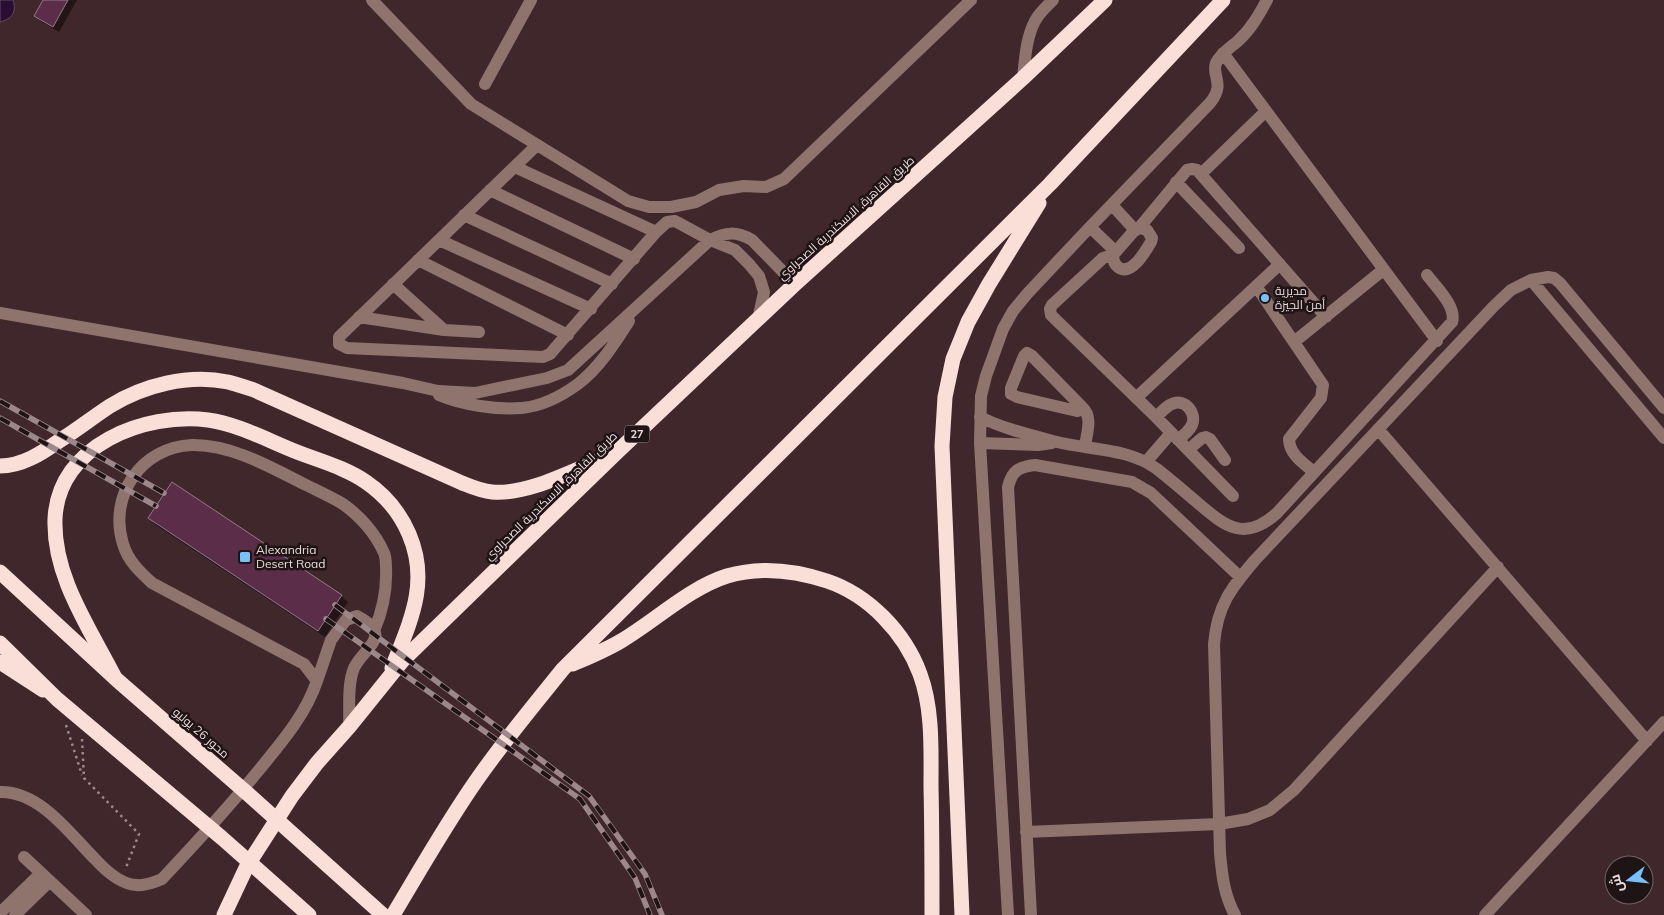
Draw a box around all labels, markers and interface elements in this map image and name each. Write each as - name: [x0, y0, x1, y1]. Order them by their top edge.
- street label: طريق القاهرة, الاسكندرية الصحراوي: [774, 152, 919, 285]
- place label: مديرية أمن الجيزة: [1275, 283, 1325, 312]
- marker: مديرية أمن الجيزة: [1259, 292, 1271, 304]
- road number: 27: [624, 426, 650, 442]
- street label: طريق القاهرة, الاسكندرية الصحراوي: [481, 428, 622, 565]
- place label: Alexandria Desert Road: [256, 542, 325, 571]
- marker: Alexandria Desert Road: [238, 550, 252, 564]
- street label: محور 26 يوليو: [170, 704, 233, 761]
- north arrow: [1604, 855, 1654, 905]
- text: ش: [1605, 872, 1628, 895]

